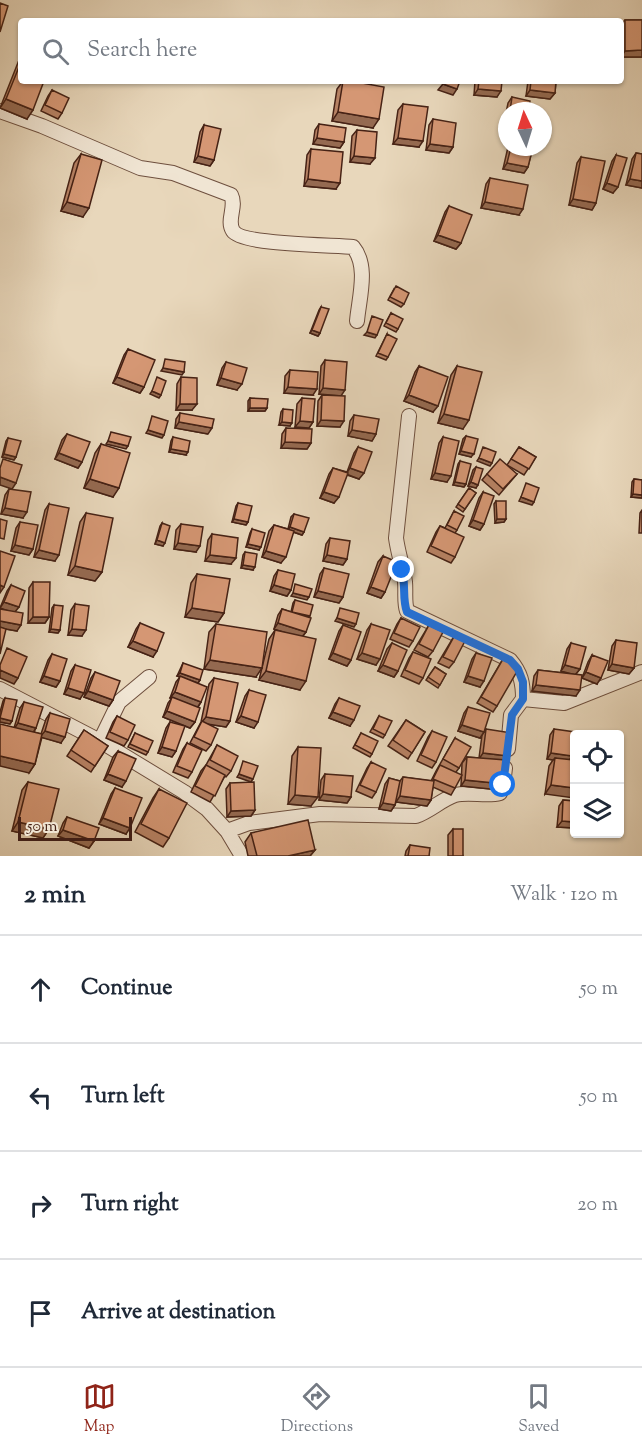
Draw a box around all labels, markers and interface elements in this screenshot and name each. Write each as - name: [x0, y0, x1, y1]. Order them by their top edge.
- search box: [18, 18, 624, 84]
- icon: search: [39, 35, 72, 68]
- text: Search here: [87, 35, 197, 67]
- north arrow: [498, 102, 552, 156]
- route end: [388, 556, 414, 582]
- map controls: [570, 730, 624, 838]
- button: locate: [570, 730, 624, 784]
- route start: [489, 771, 515, 797]
- button: layers: [570, 784, 624, 838]
- scale bar: [18, 814, 132, 842]
- text: 50 m: [27, 816, 58, 839]
- text: 2 min: [24, 877, 86, 914]
- text: Walk · 120 m: [510, 881, 618, 910]
- icon: ahead: [24, 973, 57, 1006]
- text: Continue: [81, 973, 172, 1005]
- text: 50 m: [580, 975, 618, 1004]
- icon: left: [24, 1081, 57, 1114]
- text: Turn left: [81, 1081, 164, 1113]
- text: 50 m: [580, 1083, 618, 1112]
- icon: right: [24, 1189, 57, 1222]
- text: Turn right: [81, 1189, 178, 1221]
- text: 20 m: [577, 1191, 618, 1220]
- icon: arrive: [24, 1297, 57, 1330]
- text: Arrive at destination: [81, 1297, 276, 1329]
- tab: Map: [83, 1380, 116, 1439]
- tab: Directions: [281, 1380, 353, 1439]
- tab: Saved: [518, 1380, 559, 1439]

